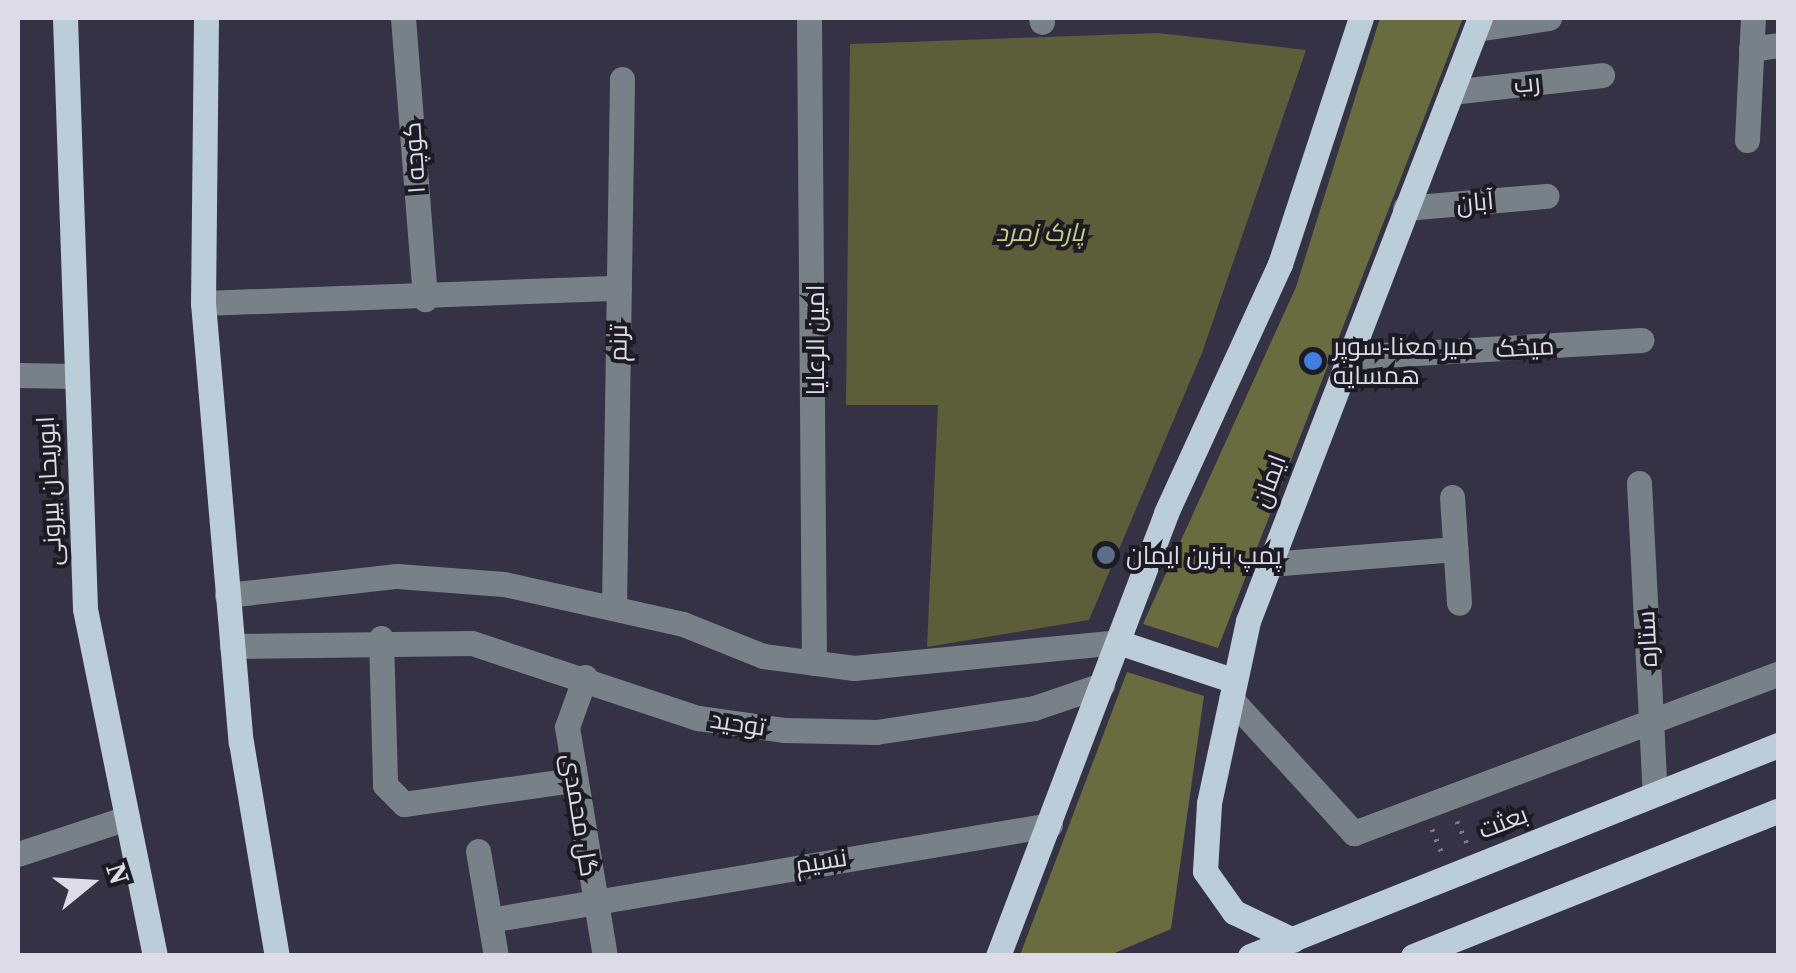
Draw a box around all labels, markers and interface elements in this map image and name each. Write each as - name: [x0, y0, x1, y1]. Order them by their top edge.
- street label: رب: [1512, 67, 1542, 99]
- street label: کوچه ۱: [397, 121, 431, 195]
- street label: آبان: [1455, 185, 1495, 219]
- park label: پارک زمرد: [996, 217, 1084, 247]
- street label: امین الرعایا: [800, 285, 830, 395]
- street label: ترنم: [603, 324, 633, 362]
- street label: میخک: [1495, 330, 1555, 364]
- place label: میر معنا-سوپر همسایه: [1333, 332, 1473, 391]
- marker: میر معنا-سوپر همسایه: [1302, 350, 1324, 372]
- street label: ابوریحان بیرونی: [30, 415, 68, 567]
- street label: ایمان: [1246, 450, 1292, 512]
- place label: پمپ بنزین ایمان: [1126, 540, 1282, 570]
- marker: پمپ بنزین ایمان: [1095, 544, 1117, 566]
- street label: ستاره: [1631, 610, 1663, 668]
- street label: توحید: [708, 704, 768, 742]
- street label: گل محمدی: [555, 751, 605, 879]
- street label: بعثت: [1474, 799, 1532, 845]
- north arrow: [40, 833, 140, 933]
- street label: نسیم: [793, 842, 849, 880]
- text: N: [97, 858, 140, 889]

